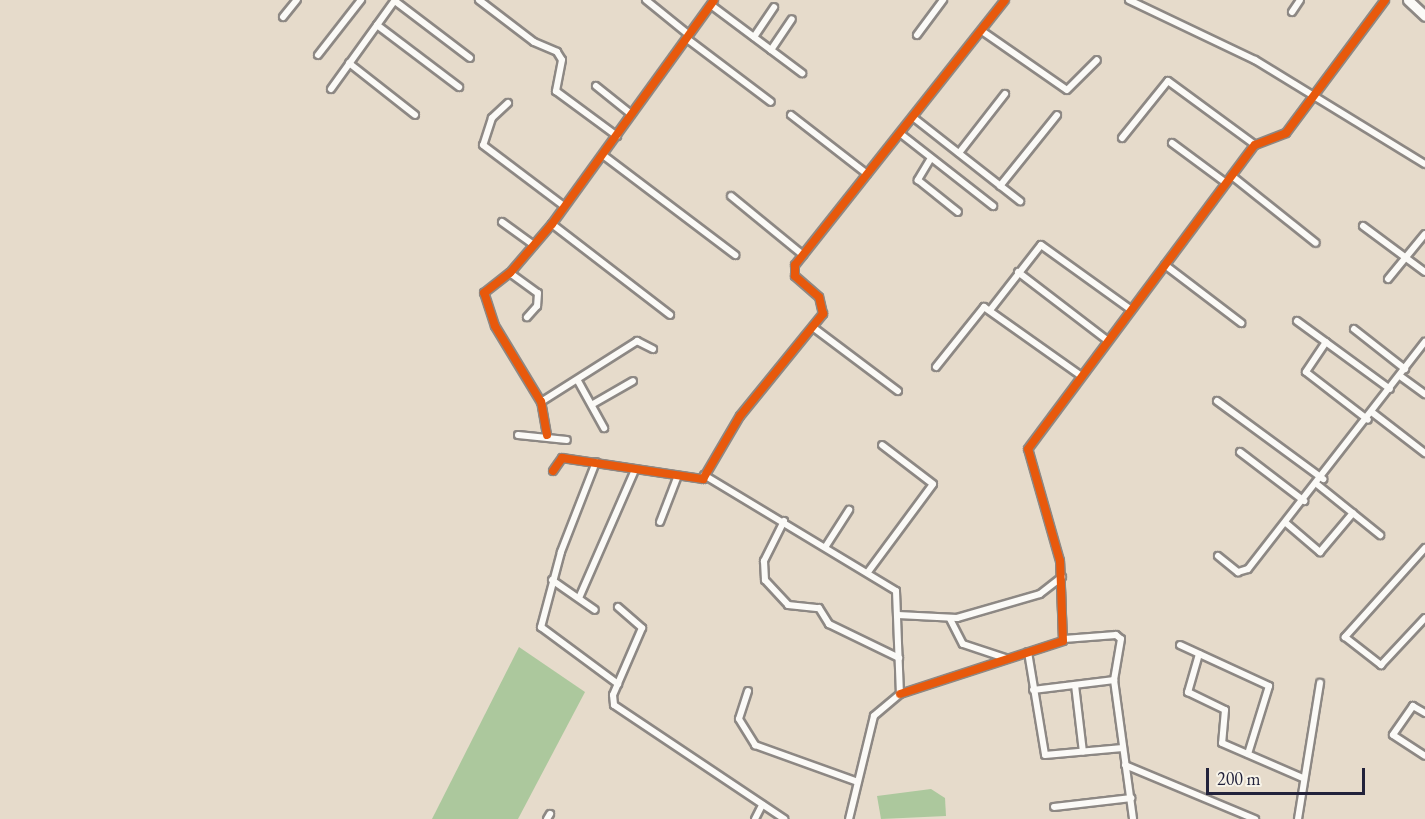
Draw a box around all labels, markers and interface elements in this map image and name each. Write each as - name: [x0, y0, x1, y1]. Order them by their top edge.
- scale bar: [1209, 756, 1368, 794]
- text: 200 m: [1217, 767, 1261, 790]

